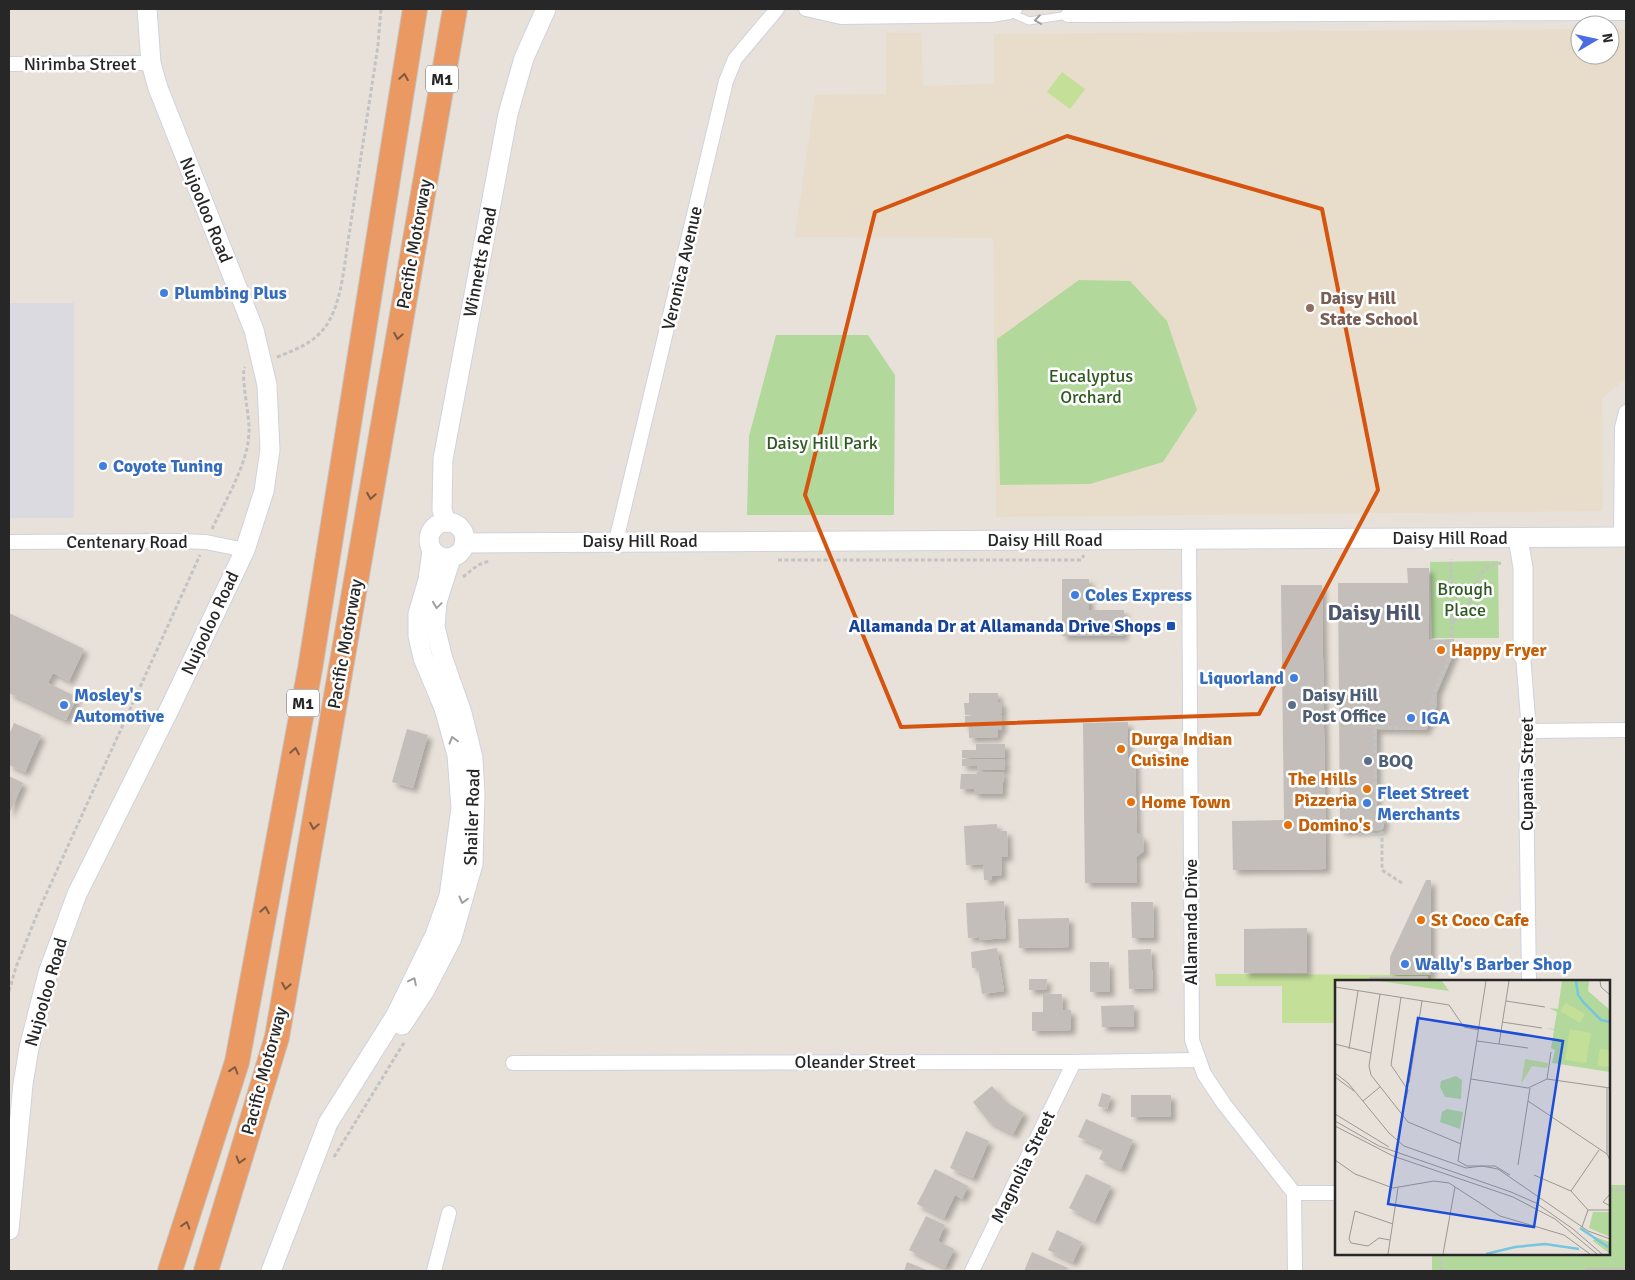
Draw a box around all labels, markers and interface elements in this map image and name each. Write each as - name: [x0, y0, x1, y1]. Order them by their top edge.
- one-way arrow: [1034, 14, 1042, 25]
- north arrow: [1570, 15, 1620, 65]
- text: N: [1598, 32, 1617, 44]
- street label: Nirimba Street: [24, 53, 136, 75]
- road number: M1: [426, 66, 458, 92]
- one-way arrow: [398, 72, 408, 81]
- street label: Nujooloo Road: [175, 154, 237, 266]
- street label: Pacific Motorway: [392, 177, 436, 311]
- street label: Veronica Avenue: [657, 204, 707, 332]
- street label: Winnetts Road: [459, 205, 501, 319]
- place label: Plumbing Plus: [174, 282, 287, 304]
- marker: Plumbing Plus: [158, 287, 170, 299]
- place label: Daisy Hill State School: [1320, 287, 1419, 330]
- marker: Daisy Hill State School: [1304, 302, 1316, 314]
- one-way arrow: [394, 332, 404, 341]
- park label: Eucalyptus Orchard: [1049, 365, 1133, 408]
- park label: Daisy Hill Park: [766, 432, 878, 454]
- place label: Coyote Tuning: [113, 455, 223, 477]
- marker: Coyote Tuning: [97, 460, 109, 472]
- one-way arrow: [366, 492, 376, 501]
- street label: Daisy Hill Road: [1392, 527, 1508, 549]
- street label: Daisy Hill Road: [987, 529, 1103, 551]
- street label: Daisy Hill Road: [582, 530, 698, 552]
- street label: Centenary Road: [66, 531, 188, 553]
- street label: Nujooloo Road: [176, 568, 244, 678]
- street label: Pacific Motorway: [323, 577, 367, 711]
- park label: Brough Place: [1437, 578, 1493, 621]
- place label: Coles Express: [1085, 584, 1192, 606]
- marker: Coles Express: [1069, 589, 1081, 601]
- district label: Daisy Hill: [1327, 599, 1421, 626]
- one-way arrow: [433, 600, 443, 609]
- place label: Allamanda Dr at Allamanda Drive Shops: [849, 615, 1161, 637]
- marker: Allamanda Dr at Allamanda Drive Shops: [1165, 620, 1177, 632]
- place label: Happy Fryer: [1451, 639, 1547, 661]
- marker: Happy Fryer: [1435, 644, 1447, 656]
- place label: Liquorland: [1199, 667, 1284, 689]
- marker: Liquorland: [1288, 672, 1300, 684]
- place label: Mosley's Automotive: [74, 684, 165, 727]
- place label: Daisy Hill Post Office: [1302, 684, 1386, 727]
- road number: M1: [287, 690, 319, 716]
- marker: Mosley's Automotive: [58, 699, 70, 711]
- marker: Daisy Hill Post Office: [1286, 699, 1298, 711]
- place label: IGA: [1421, 707, 1450, 729]
- marker: IGA: [1405, 712, 1417, 724]
- street label: Cupania Street: [1516, 717, 1538, 831]
- place label: Durga Indian Cuisine: [1131, 728, 1232, 771]
- one-way arrow: [448, 736, 458, 745]
- marker: Durga Indian Cuisine: [1115, 743, 1127, 755]
- one-way arrow: [289, 746, 299, 755]
- place label: BOQ: [1378, 750, 1413, 772]
- marker: BOQ: [1362, 755, 1374, 767]
- street label: Shailer Road: [459, 768, 485, 866]
- place label: The Hills Pizzeria: [1288, 768, 1357, 811]
- place label: Fleet Street Merchants: [1377, 782, 1469, 825]
- marker: The Hills Pizzeria: [1361, 783, 1373, 795]
- place label: Home Town: [1141, 791, 1231, 813]
- marker: Home Town: [1125, 796, 1137, 808]
- marker: Fleet Street Merchants: [1361, 797, 1373, 809]
- place label: Domino's: [1298, 814, 1371, 836]
- marker: Domino's: [1282, 819, 1294, 831]
- one-way arrow: [309, 821, 319, 830]
- street label: Allamanda Drive: [1180, 859, 1202, 985]
- one-way arrow: [458, 895, 468, 903]
- one-way arrow: [259, 906, 270, 915]
- place label: St Coco Cafe: [1431, 909, 1529, 931]
- marker: St Coco Cafe: [1415, 914, 1427, 926]
- street label: Nujooloo Road: [20, 935, 72, 1049]
- place label: Wally's Barber Shop: [1415, 953, 1572, 975]
- marker: Wally's Barber Shop: [1399, 958, 1411, 970]
- one-way arrow: [407, 977, 417, 986]
- inset map: [1335, 980, 1610, 1255]
- one-way arrow: [281, 981, 291, 990]
- street label: Pacific Motorway: [236, 1004, 292, 1137]
- street label: Oleander Street: [795, 1051, 915, 1073]
- one-way arrow: [229, 1066, 239, 1075]
- street label: Magnolia Street: [986, 1107, 1060, 1227]
- one-way arrow: [235, 1155, 245, 1163]
- one-way arrow: [181, 1222, 191, 1230]

